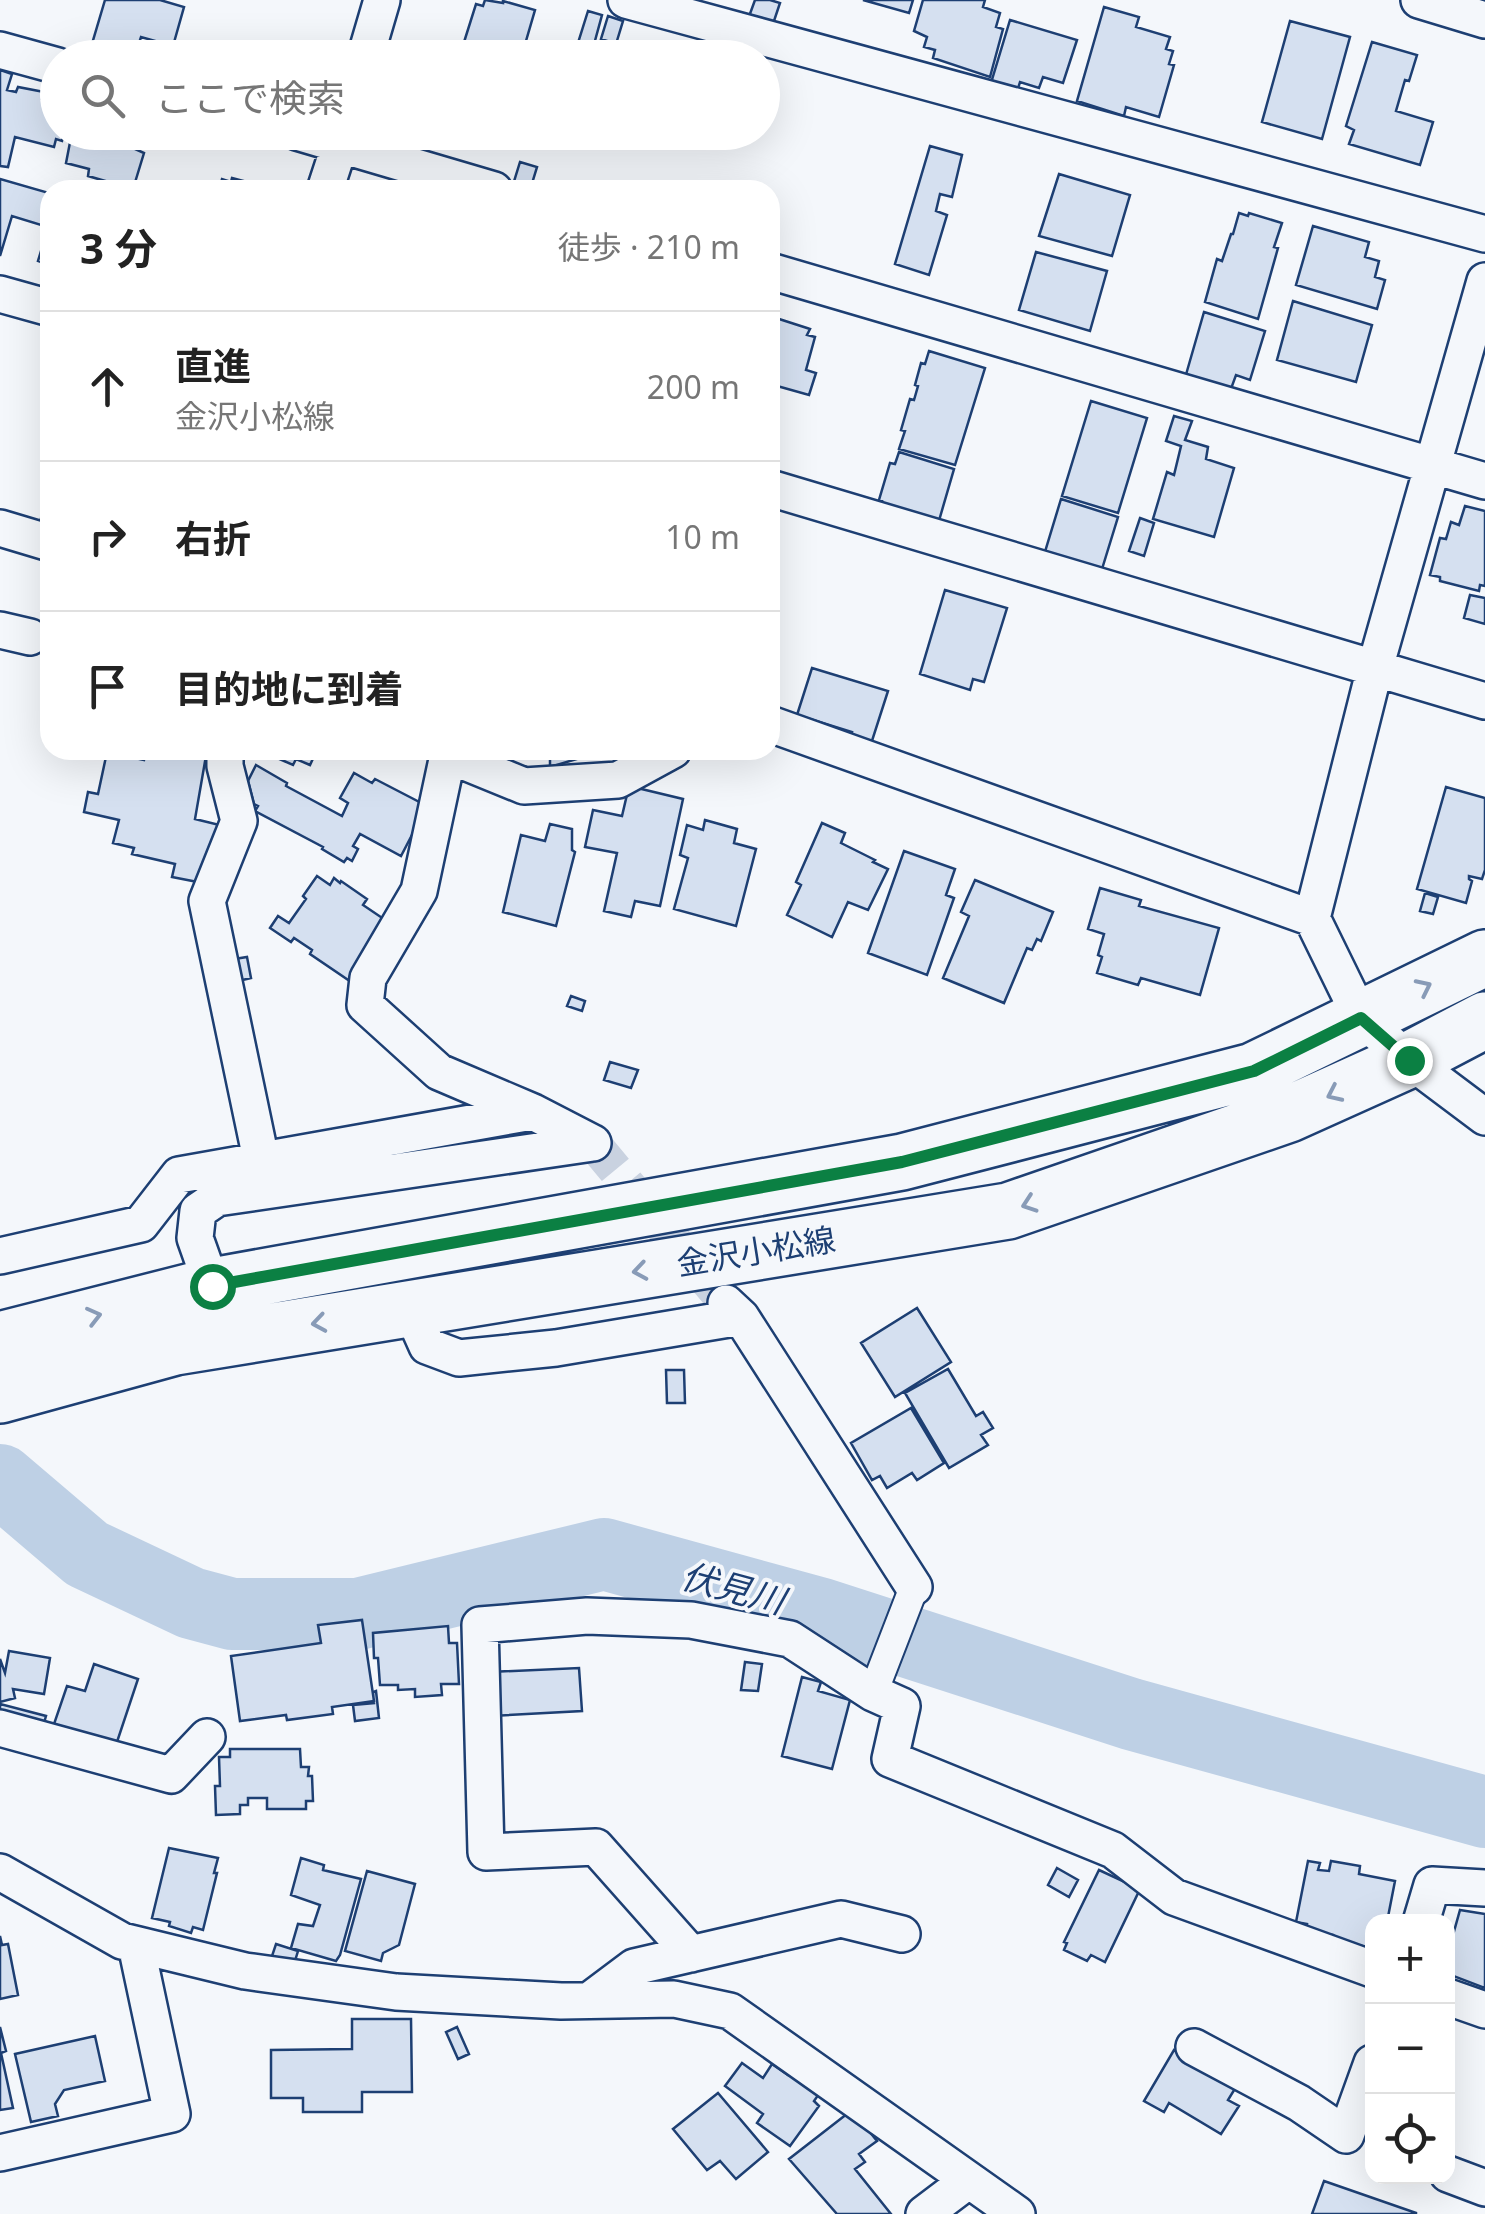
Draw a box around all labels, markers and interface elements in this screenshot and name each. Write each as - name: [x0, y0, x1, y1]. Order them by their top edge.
- search box: [40, 40, 780, 150]
- icon: search: [75, 68, 130, 123]
- text: ここで検索: [155, 71, 345, 123]
- text: 3 分: [80, 219, 157, 276]
- text: 徒歩 · 210 m: [558, 225, 740, 268]
- text: 直進: [175, 339, 251, 391]
- icon: ahead: [80, 359, 135, 414]
- text: 200 m: [647, 365, 740, 408]
- text: 金沢小松線: [175, 394, 335, 437]
- icon: right: [80, 509, 135, 564]
- text: 右折: [175, 512, 251, 564]
- text: 10 m: [665, 515, 740, 558]
- icon: arrive: [80, 659, 135, 714]
- text: 目的地に到着: [175, 662, 403, 714]
- one-way arrow: [1413, 980, 1431, 1000]
- route end: [1387, 1038, 1433, 1084]
- one-way arrow: [1326, 1081, 1344, 1101]
- one-way arrow: [1021, 1192, 1038, 1212]
- street label: 金沢小松線: [673, 1217, 838, 1284]
- one-way arrow: [632, 1259, 648, 1280]
- route start: [190, 1264, 236, 1310]
- one-way arrow: [86, 1307, 103, 1328]
- one-way arrow: [311, 1312, 327, 1333]
- water label: 伏見川: [677, 1551, 794, 1625]
- map controls: [1365, 1914, 1455, 2184]
- button: +: [1365, 1914, 1455, 2004]
- button: −: [1365, 2004, 1455, 2094]
- button: locate: [1365, 2094, 1455, 2184]

